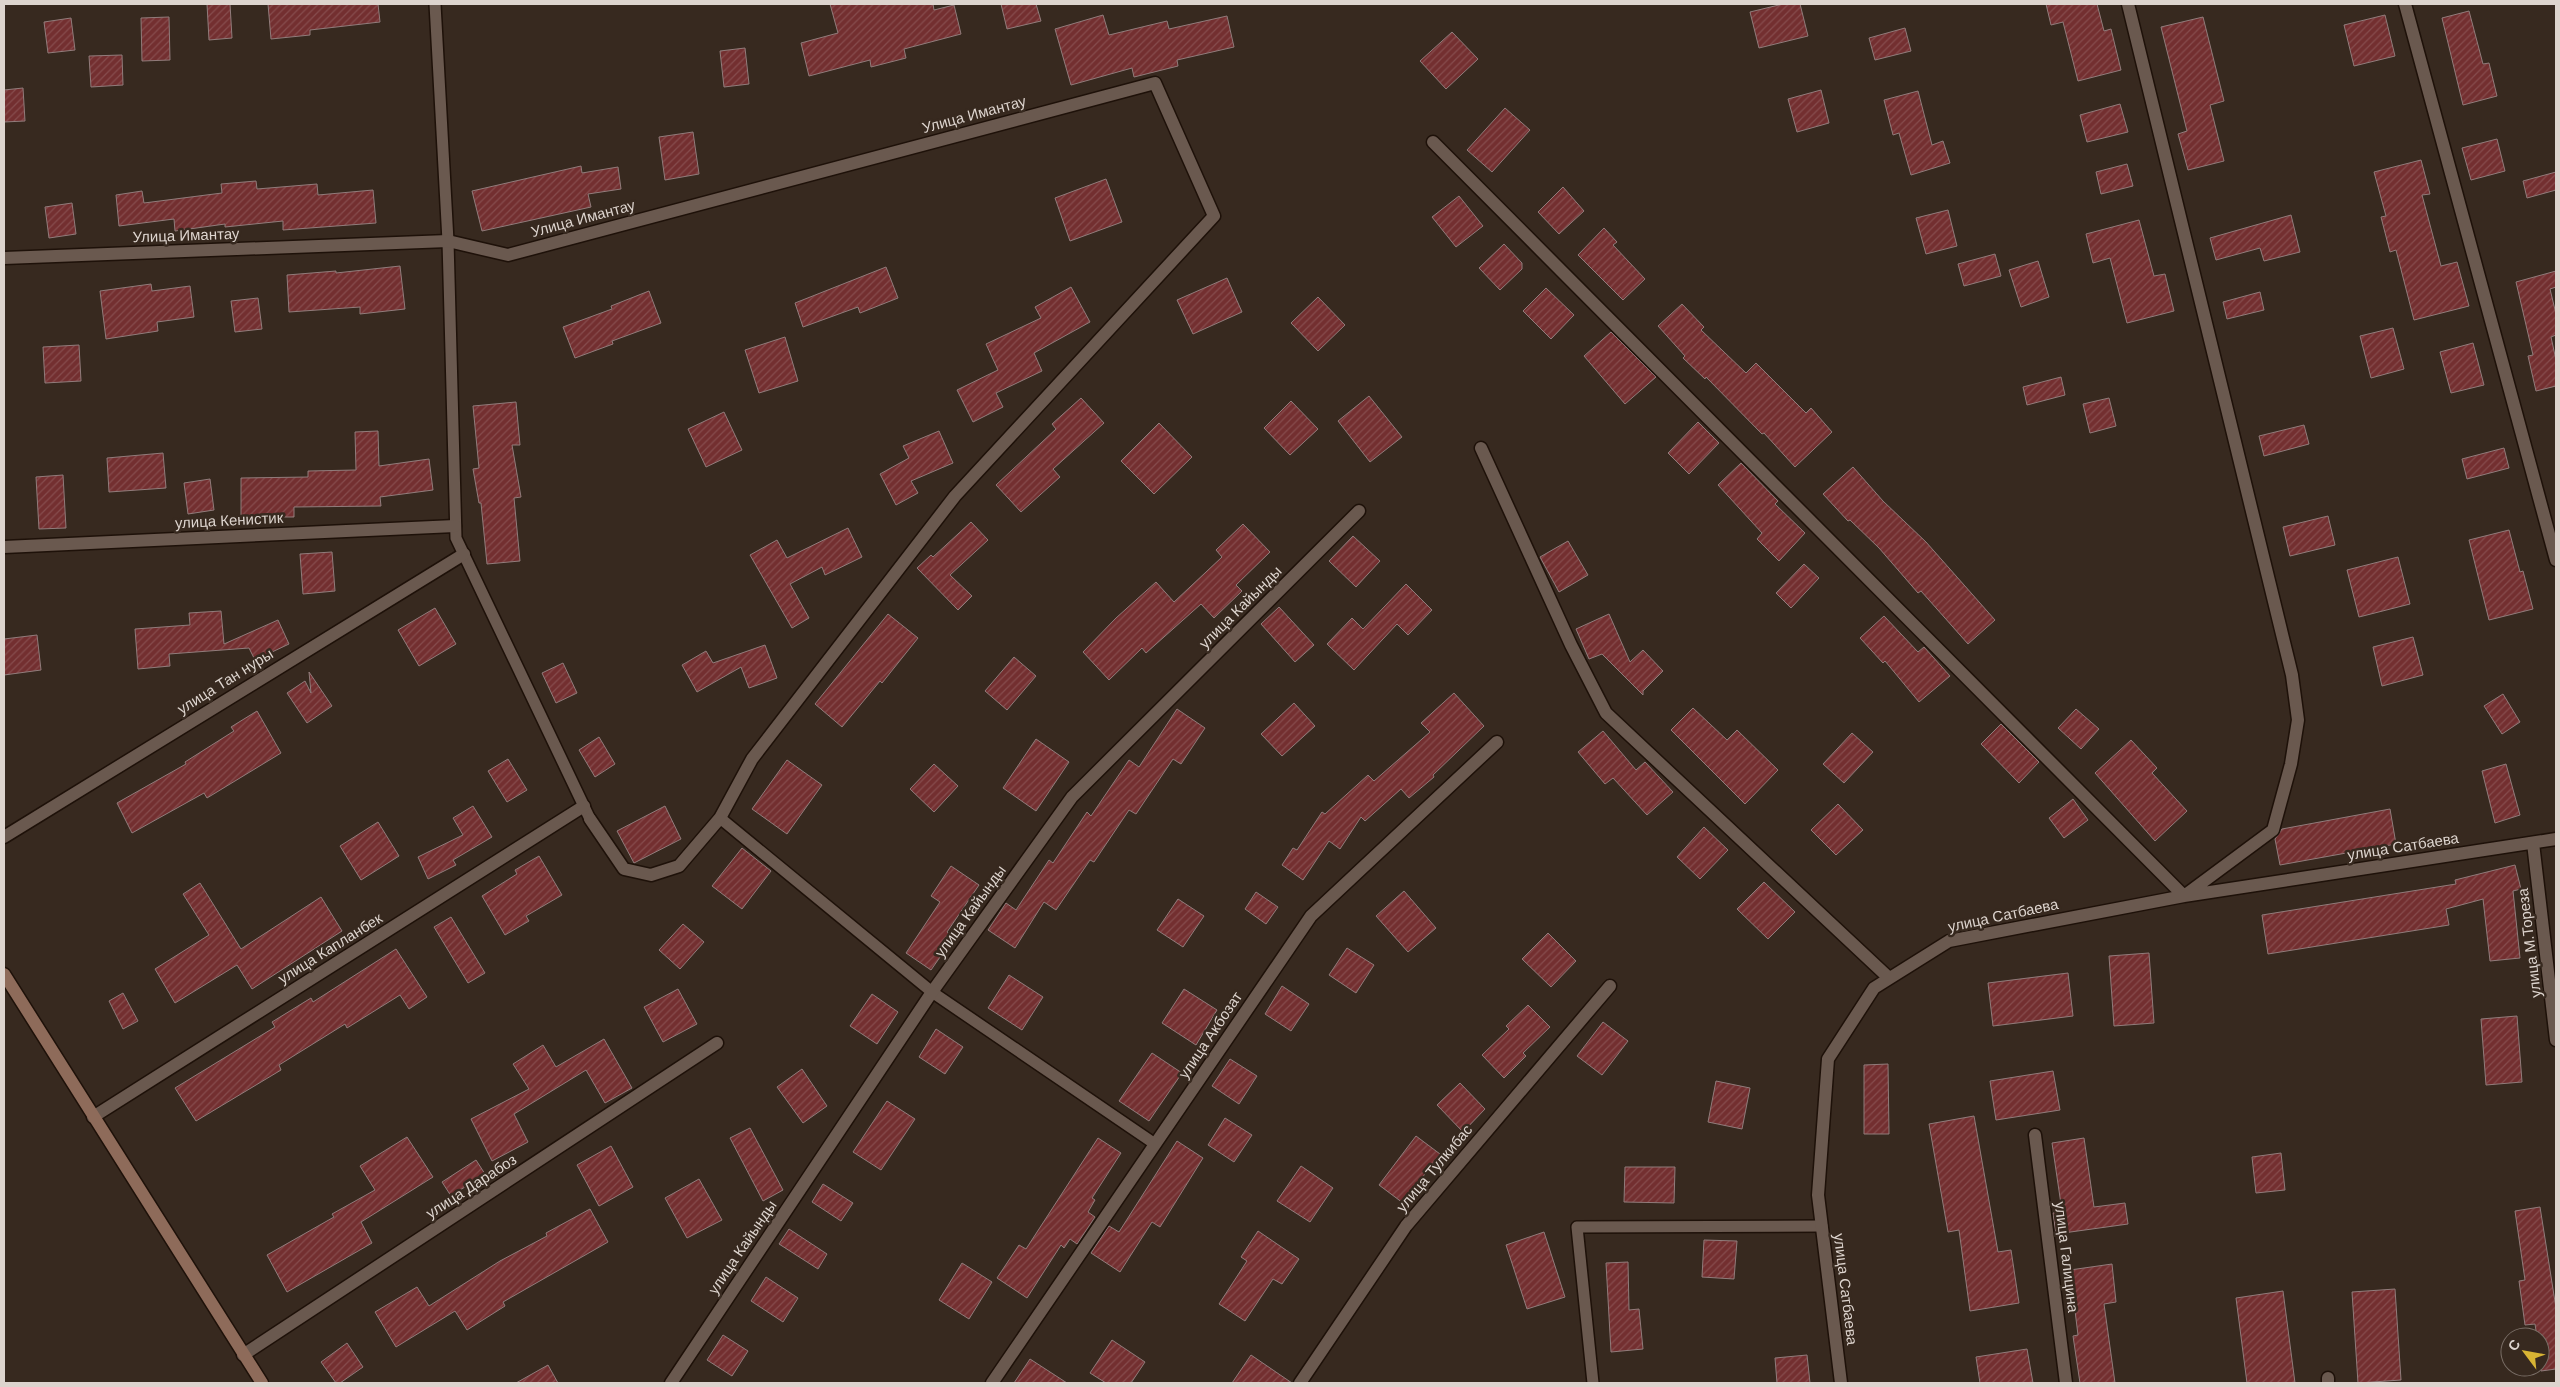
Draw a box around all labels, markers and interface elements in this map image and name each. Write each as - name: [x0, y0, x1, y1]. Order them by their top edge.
- street label: Улица Имантау: [920, 92, 1028, 136]
- street label: Улица Имантау: [529, 196, 637, 240]
- street label: Улица Имантау: [132, 225, 240, 245]
- street label: улица Кенистик: [174, 509, 284, 531]
- street label: улица Кайынды: [1195, 562, 1285, 652]
- street label: улица Тан нуры: [174, 645, 276, 717]
- street label: улица Сатбаева: [2346, 829, 2460, 863]
- street label: улица Кайынды: [931, 862, 1009, 960]
- street label: улица М.Тореза: [2514, 887, 2544, 999]
- street label: улица Сатбаева: [1946, 895, 2060, 935]
- street label: улица Капланбек: [275, 909, 385, 987]
- street label: улица Акбозат: [1175, 988, 1245, 1082]
- street label: улица Тулкибас: [1393, 1121, 1476, 1215]
- street label: улица Дарабоз: [423, 1150, 519, 1222]
- street label: улица Кайынды: [704, 1197, 780, 1297]
- street label: улица Галицина: [2052, 1200, 2082, 1314]
- street label: улица Сатбаева: [1831, 1232, 1861, 1346]
- north arrow: [2500, 1327, 2550, 1377]
- text: С: [2505, 1337, 2523, 1354]

